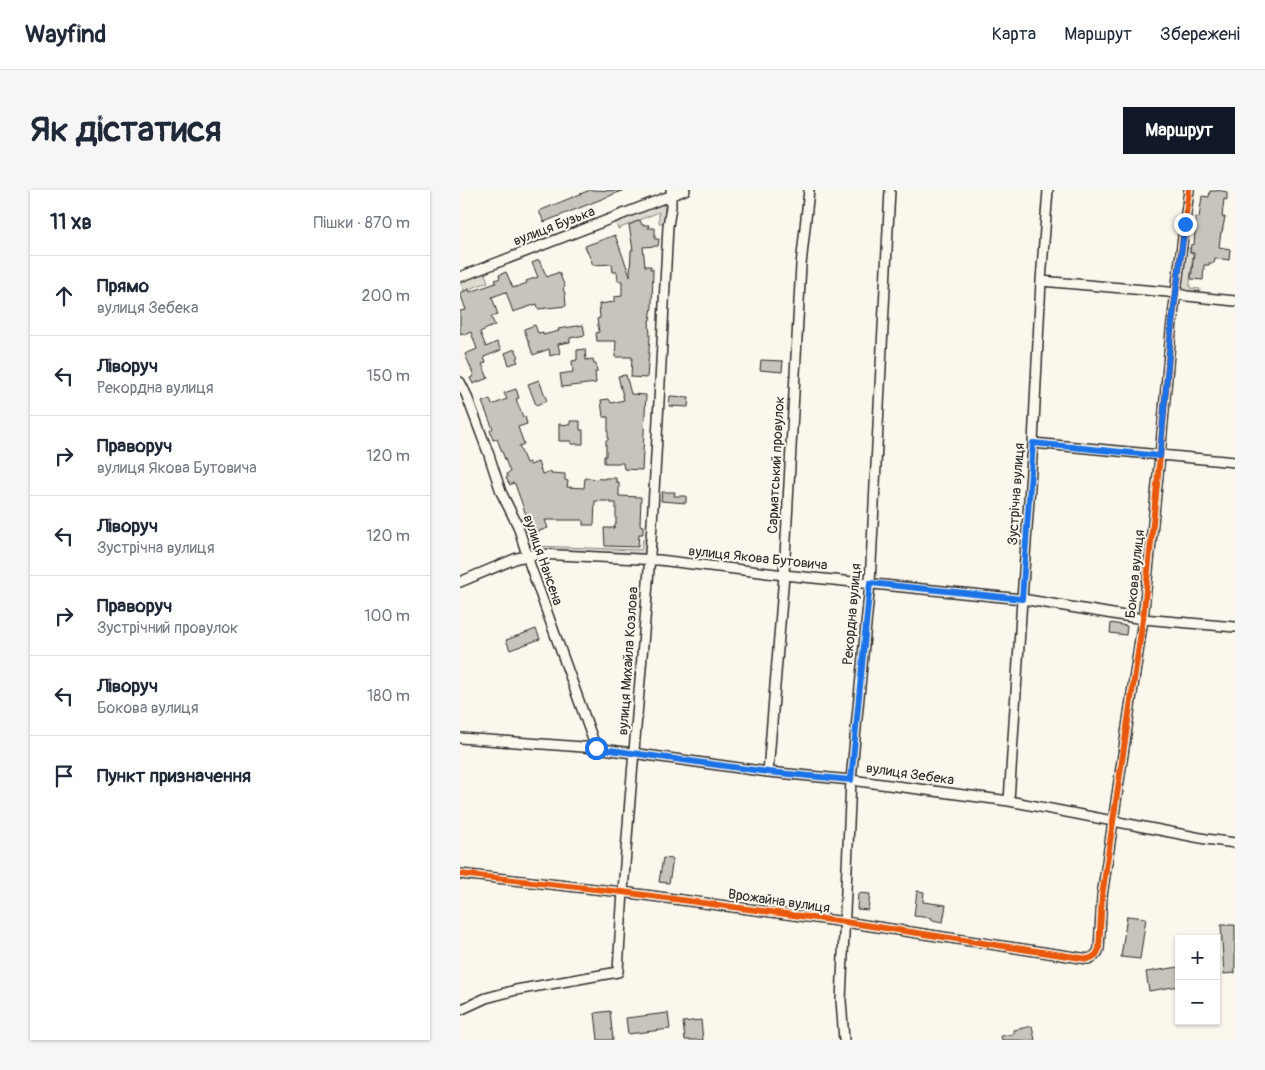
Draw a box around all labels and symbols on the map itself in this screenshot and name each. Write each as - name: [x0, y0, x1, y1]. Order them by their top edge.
- street label: вулиця Бузька: [511, 203, 597, 249]
- route end: [1174, 213, 1197, 236]
- street label: Сарматський провулок: [764, 396, 788, 534]
- street label: Зустрічна вулиця: [1004, 442, 1028, 546]
- street label: вулиця Нансена: [520, 512, 566, 608]
- street label: Бокова вулиця: [1122, 529, 1148, 619]
- street label: вулиця Якова Бутовича: [688, 542, 828, 574]
- street label: Рекордна вулиця: [839, 562, 865, 666]
- street label: вулиця Михайла Козлова: [614, 586, 642, 736]
- route start: [585, 737, 608, 760]
- street label: вулиця Зебека: [865, 759, 955, 789]
- street label: Врожайна вулиця: [727, 885, 831, 917]

